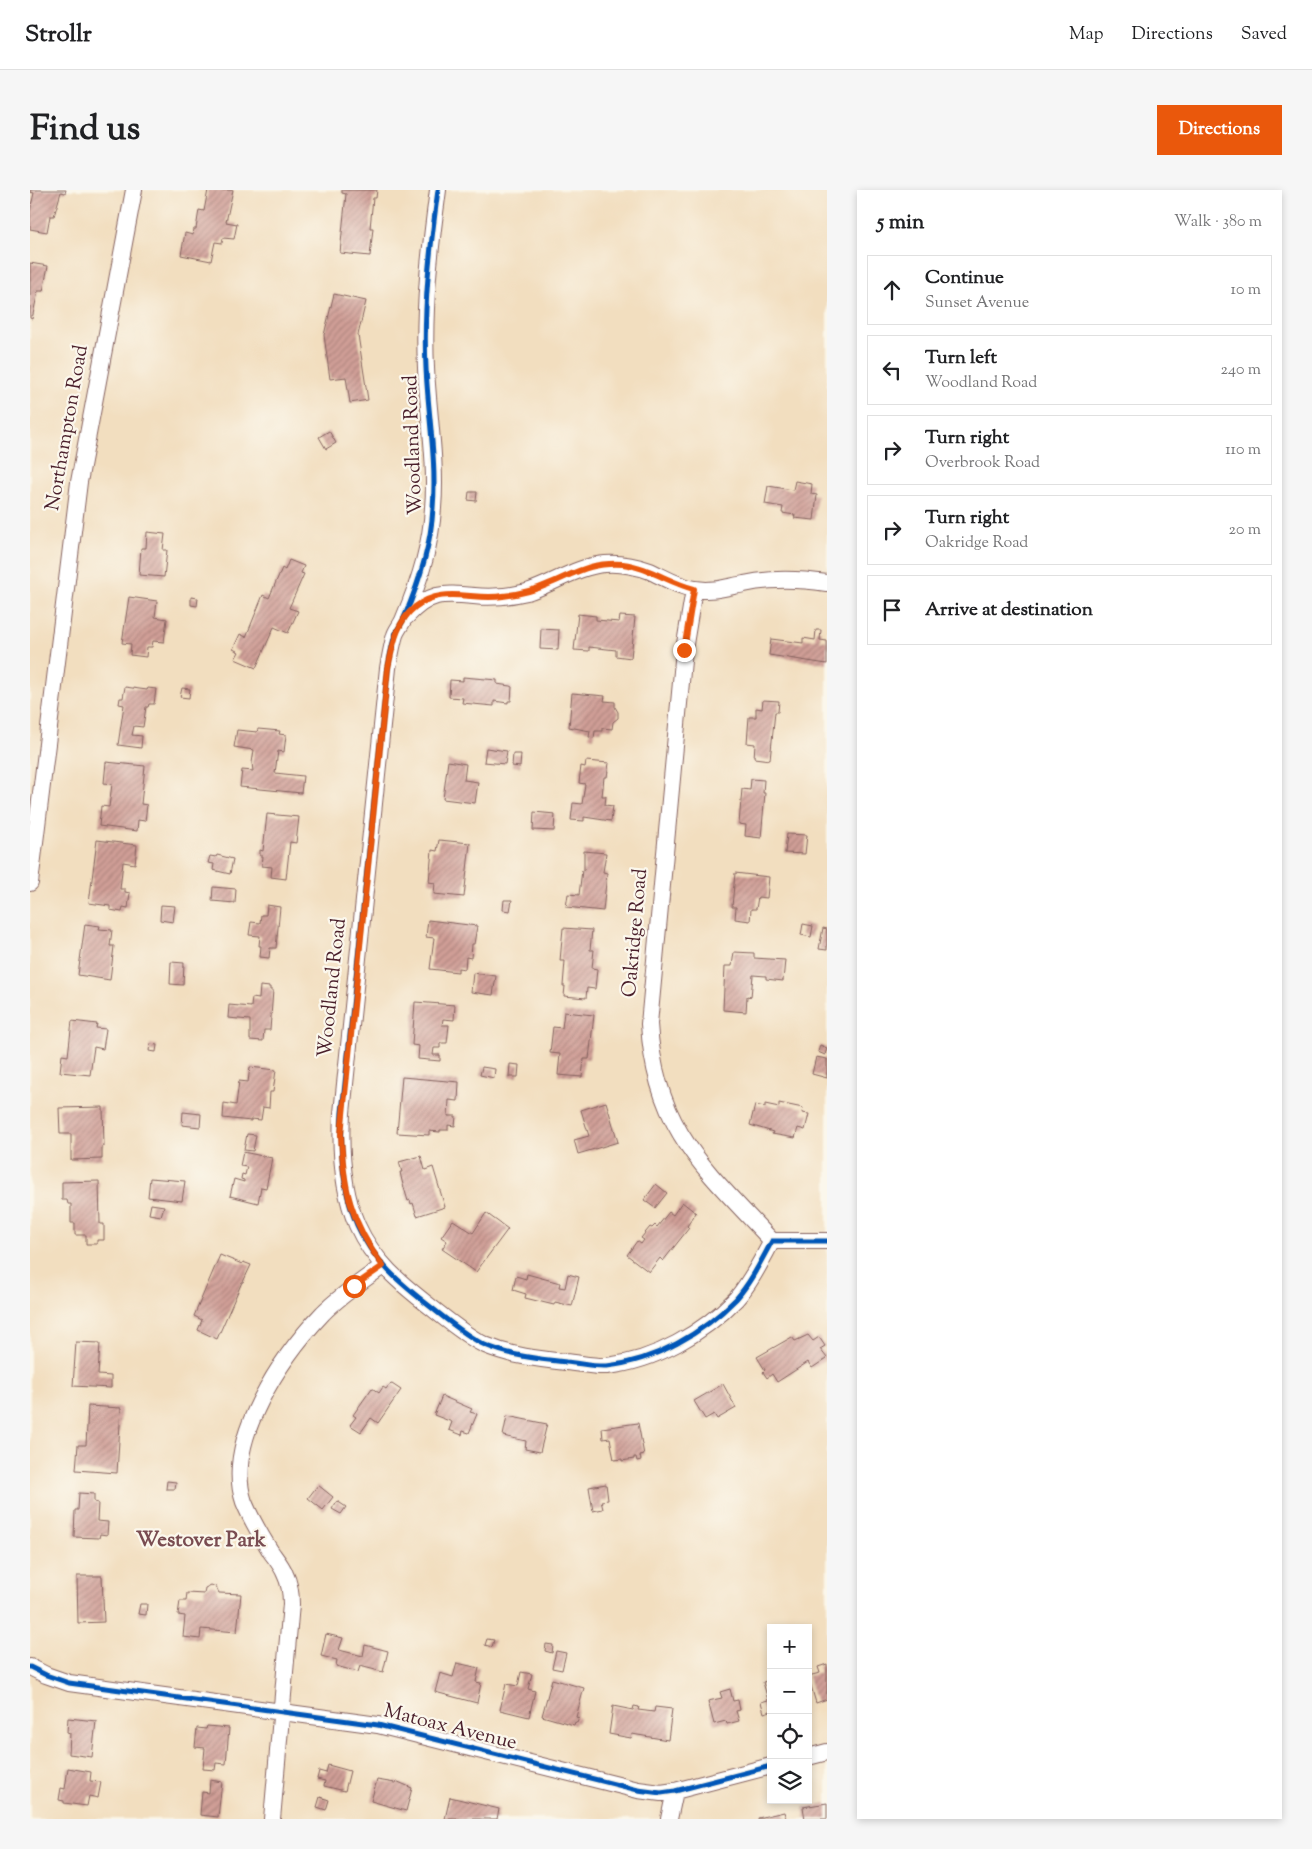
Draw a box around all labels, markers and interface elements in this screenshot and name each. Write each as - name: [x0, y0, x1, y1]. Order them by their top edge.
- text: Strollr: [25, 18, 92, 52]
- text: Map: [1069, 22, 1104, 48]
- text: Directions: [1132, 22, 1213, 48]
- text: Saved: [1241, 22, 1287, 48]
- text: Find us: [30, 105, 140, 156]
- button: Directions: [1157, 105, 1282, 155]
- text: 5 min: [877, 208, 924, 238]
- text: Walk · 380 m: [1174, 211, 1262, 234]
- text: Continue: [925, 265, 1004, 292]
- icon: ahead: [878, 276, 906, 304]
- text: 10 m: [1231, 279, 1261, 302]
- text: Sunset Avenue: [925, 292, 1029, 315]
- street label: Northampton Road: [39, 343, 97, 513]
- text: Turn left: [925, 345, 997, 372]
- icon: left: [878, 356, 906, 384]
- text: 240 m: [1220, 359, 1261, 382]
- text: Woodland Road: [925, 372, 1037, 395]
- street label: Woodland Road: [397, 374, 431, 516]
- text: Turn right: [925, 425, 1009, 452]
- icon: right: [878, 436, 906, 464]
- text: 110 m: [1225, 439, 1261, 462]
- text: Overbrook Road: [925, 452, 1040, 475]
- text: Turn right: [925, 505, 1009, 532]
- icon: right: [878, 516, 906, 544]
- text: 20 m: [1228, 519, 1261, 542]
- text: Oakridge Road: [925, 532, 1028, 555]
- icon: arrive: [878, 596, 906, 624]
- text: Arrive at destination: [925, 597, 1093, 624]
- route end: [673, 639, 696, 662]
- street label: Oakridge Road: [616, 867, 656, 999]
- street label: Woodland Road: [311, 917, 355, 1059]
- route start: [343, 1275, 366, 1298]
- district label: Westover Park: [136, 1526, 267, 1556]
- map controls: [767, 1624, 812, 1804]
- button: +: [767, 1624, 812, 1669]
- button: −: [767, 1669, 812, 1714]
- street label: Matoax Avenue: [380, 1697, 520, 1759]
- button: locate: [767, 1714, 812, 1759]
- button: layers: [767, 1759, 812, 1804]

